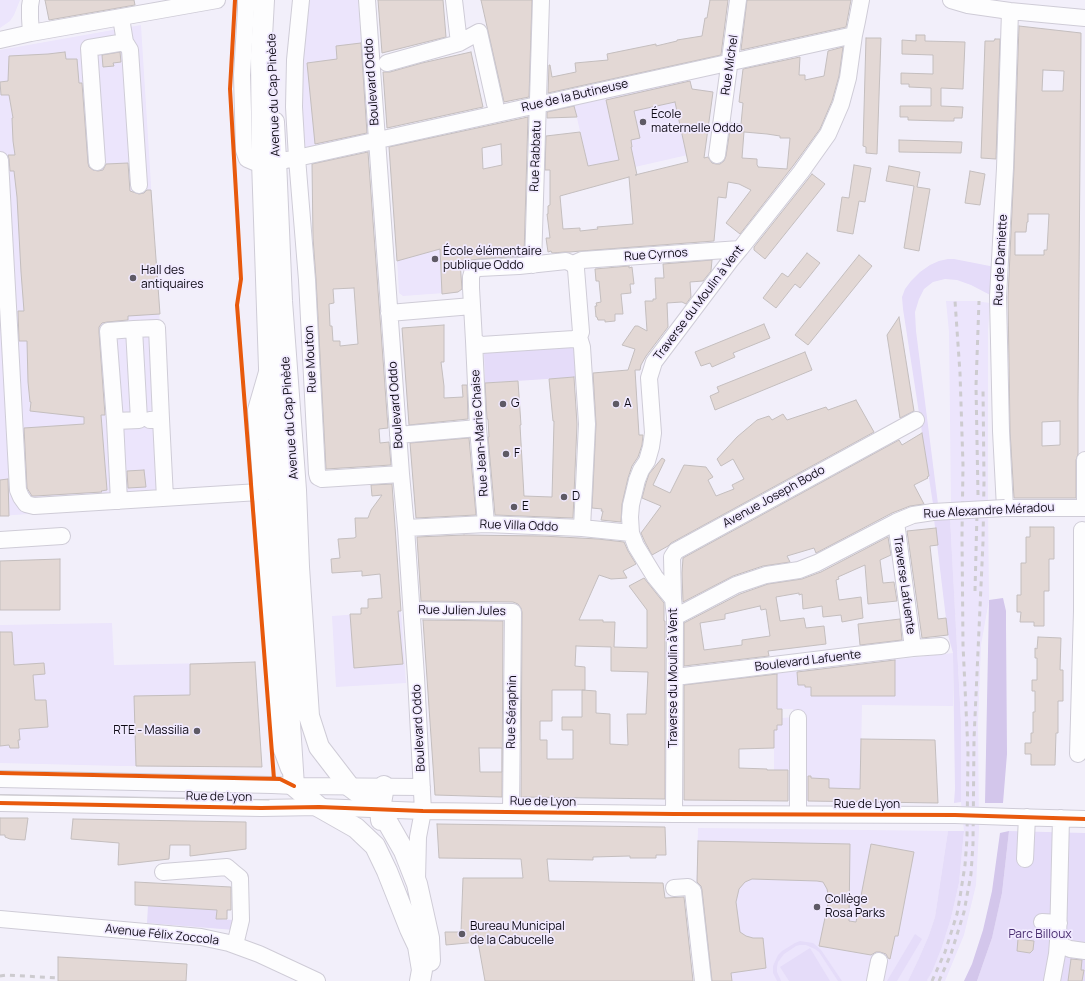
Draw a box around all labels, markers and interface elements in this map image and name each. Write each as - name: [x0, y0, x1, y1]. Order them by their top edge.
- street label: Avenue du Cap Pinède: [265, 33, 283, 157]
- street label: Rue Michel: [719, 34, 741, 96]
- street label: Boulevard Oddo: [362, 38, 382, 126]
- street label: Rue de la Butineuse: [520, 77, 630, 115]
- place label: École maternelle Oddo: [651, 108, 743, 136]
- marker: École maternelle Oddo: [638, 117, 648, 127]
- street label: Rue Rabbatu: [528, 120, 544, 192]
- street label: Rue de Damiette: [991, 214, 1011, 306]
- street label: Traverse du Moulin à Vent: [651, 243, 747, 363]
- place label: École élémentaire publique Oddo: [443, 245, 542, 273]
- street label: Rue Cyrnos: [624, 246, 688, 264]
- marker: École élémentaire publique Oddo: [430, 254, 440, 264]
- place label: Hall des antiquaires: [141, 264, 204, 292]
- marker: Hall des antiquaires: [128, 273, 138, 283]
- street label: Rue Mouton: [302, 325, 320, 393]
- street label: Avenue du Cap Pinède: [279, 356, 301, 480]
- street label: Boulevard Oddo: [386, 361, 406, 449]
- street label: Rue Jean-Marie Chaise: [468, 369, 492, 497]
- place label: G: [511, 397, 519, 411]
- place label: A: [624, 397, 632, 411]
- marker: G: [498, 399, 508, 409]
- marker: A: [611, 399, 621, 409]
- place label: F: [514, 447, 520, 461]
- marker: F: [501, 449, 511, 459]
- street label: Avenue Joseph Bodo: [720, 463, 828, 531]
- place label: D: [572, 490, 580, 504]
- marker: D: [559, 492, 569, 502]
- place label: E: [522, 500, 529, 514]
- street label: Rue Alexandre Méradou: [923, 500, 1055, 522]
- marker: E: [509, 502, 519, 512]
- street label: Rue Villa Oddo: [479, 517, 559, 535]
- street label: Traverse Lafuente: [890, 535, 918, 635]
- street label: Rue Julien Jules: [418, 603, 506, 619]
- street label: Traverse du Moulin à Vent: [667, 608, 681, 748]
- street label: Boulevard Lafuente: [754, 647, 862, 675]
- street label: Rue Séraphin: [504, 675, 520, 749]
- street label: Boulevard Oddo: [410, 684, 428, 772]
- place label: RTE - Massilia: [113, 724, 189, 738]
- marker: RTE - Massilia: [192, 726, 202, 736]
- street label: Rue de Lyon: [186, 789, 252, 805]
- street label: Rue de Lyon: [510, 794, 576, 810]
- street label: Rue de Lyon: [834, 798, 900, 812]
- place label: Collège Rosa Parks: [825, 893, 885, 921]
- marker: Collège Rosa Parks: [812, 902, 822, 912]
- place label: Bureau Municipal de la Cabucelle: [470, 920, 565, 948]
- street label: Avenue Félix Zoccola: [104, 922, 220, 948]
- park label: Parc Billoux: [1008, 928, 1072, 942]
- marker: Bureau Municipal de la Cabucelle: [457, 929, 467, 939]

